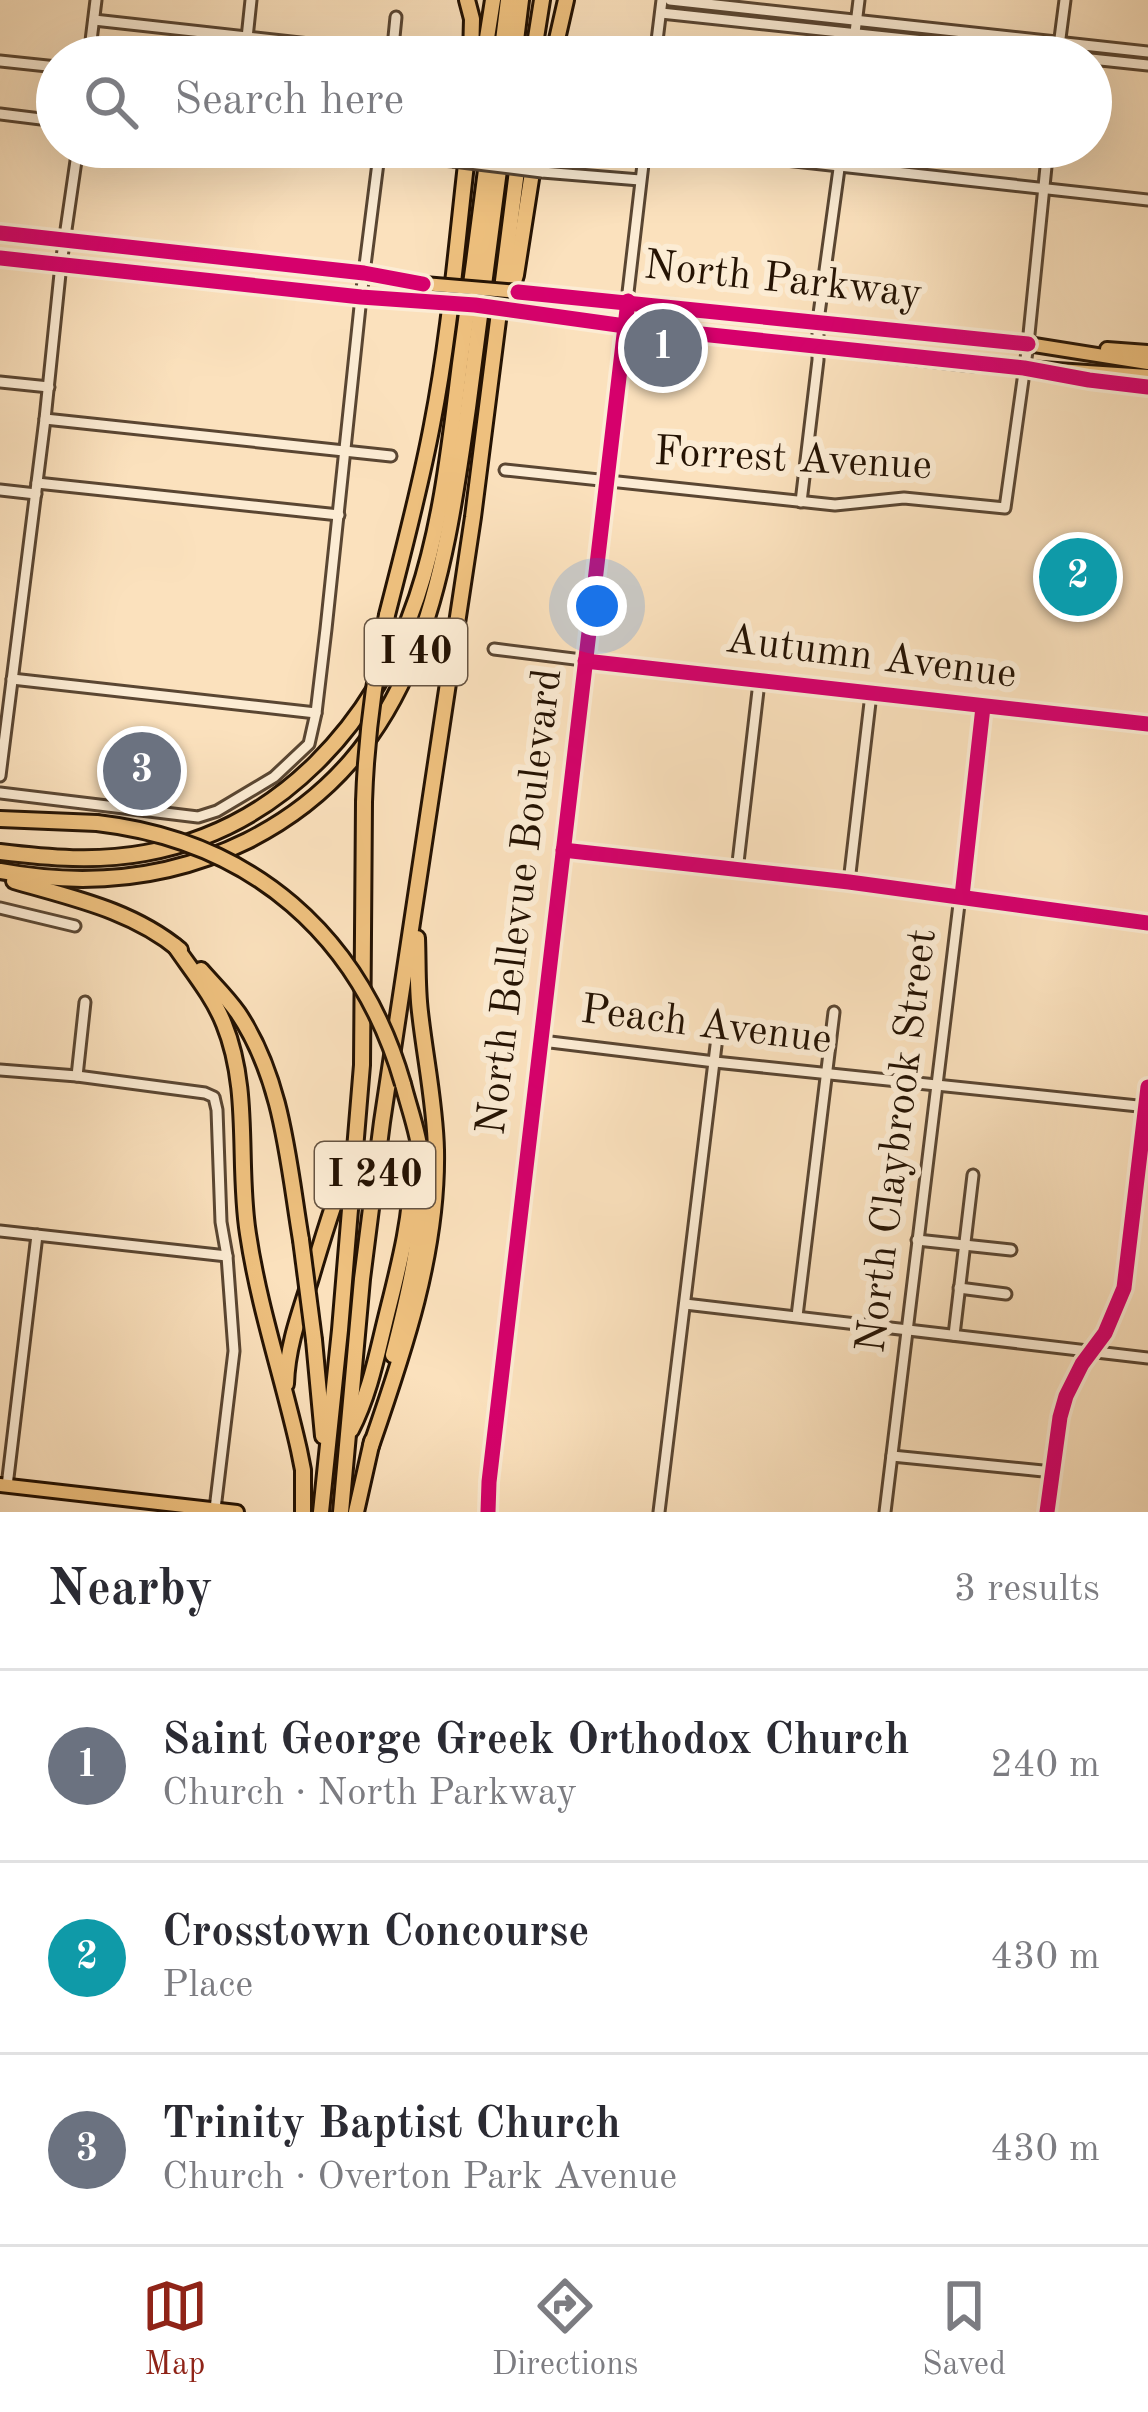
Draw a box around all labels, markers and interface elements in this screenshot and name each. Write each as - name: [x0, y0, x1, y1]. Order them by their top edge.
- search box: [36, 36, 1112, 168]
- icon: search: [78, 69, 144, 135]
- text: Search here: [174, 79, 404, 124]
- street label: North Parkway: [642, 245, 924, 317]
- pin: 1: [624, 303, 702, 393]
- street label: Forrest Avenue: [653, 432, 933, 488]
- pin: 2: [1039, 532, 1117, 622]
- your location: [567, 576, 627, 636]
- road number: I 40: [365, 619, 467, 685]
- street label: Autumn Avenue: [723, 619, 1019, 697]
- street label: North Bellevue Boulevard: [472, 666, 570, 1138]
- pin: 3: [103, 726, 181, 816]
- street label: North Claybrook Street: [851, 927, 945, 1355]
- street label: Peach Avenue: [578, 990, 834, 1062]
- road number: I 240: [315, 1142, 435, 1208]
- text: Nearby: [48, 1565, 213, 1616]
- text: 3 results: [954, 1570, 1100, 1609]
- text: Saint George Greek Orthodox Church: [162, 1719, 910, 1764]
- text: 1: [76, 1746, 98, 1785]
- text: 240 m: [990, 1746, 1100, 1785]
- text: Church · North Parkway: [162, 1774, 577, 1813]
- text: Crosstown Concourse: [162, 1911, 590, 1956]
- text: 2: [76, 1938, 98, 1977]
- text: 430 m: [990, 1938, 1100, 1977]
- text: Place: [162, 1966, 253, 2005]
- text: Trinity Baptist Church: [162, 2103, 621, 2148]
- text: 3: [76, 2130, 98, 2169]
- text: 430 m: [990, 2130, 1100, 2169]
- text: Church · Overton Park Avenue: [162, 2158, 677, 2197]
- tab: Map: [142, 2273, 208, 2386]
- tab: Directions: [492, 2273, 638, 2386]
- tab: Saved: [922, 2273, 1006, 2386]

